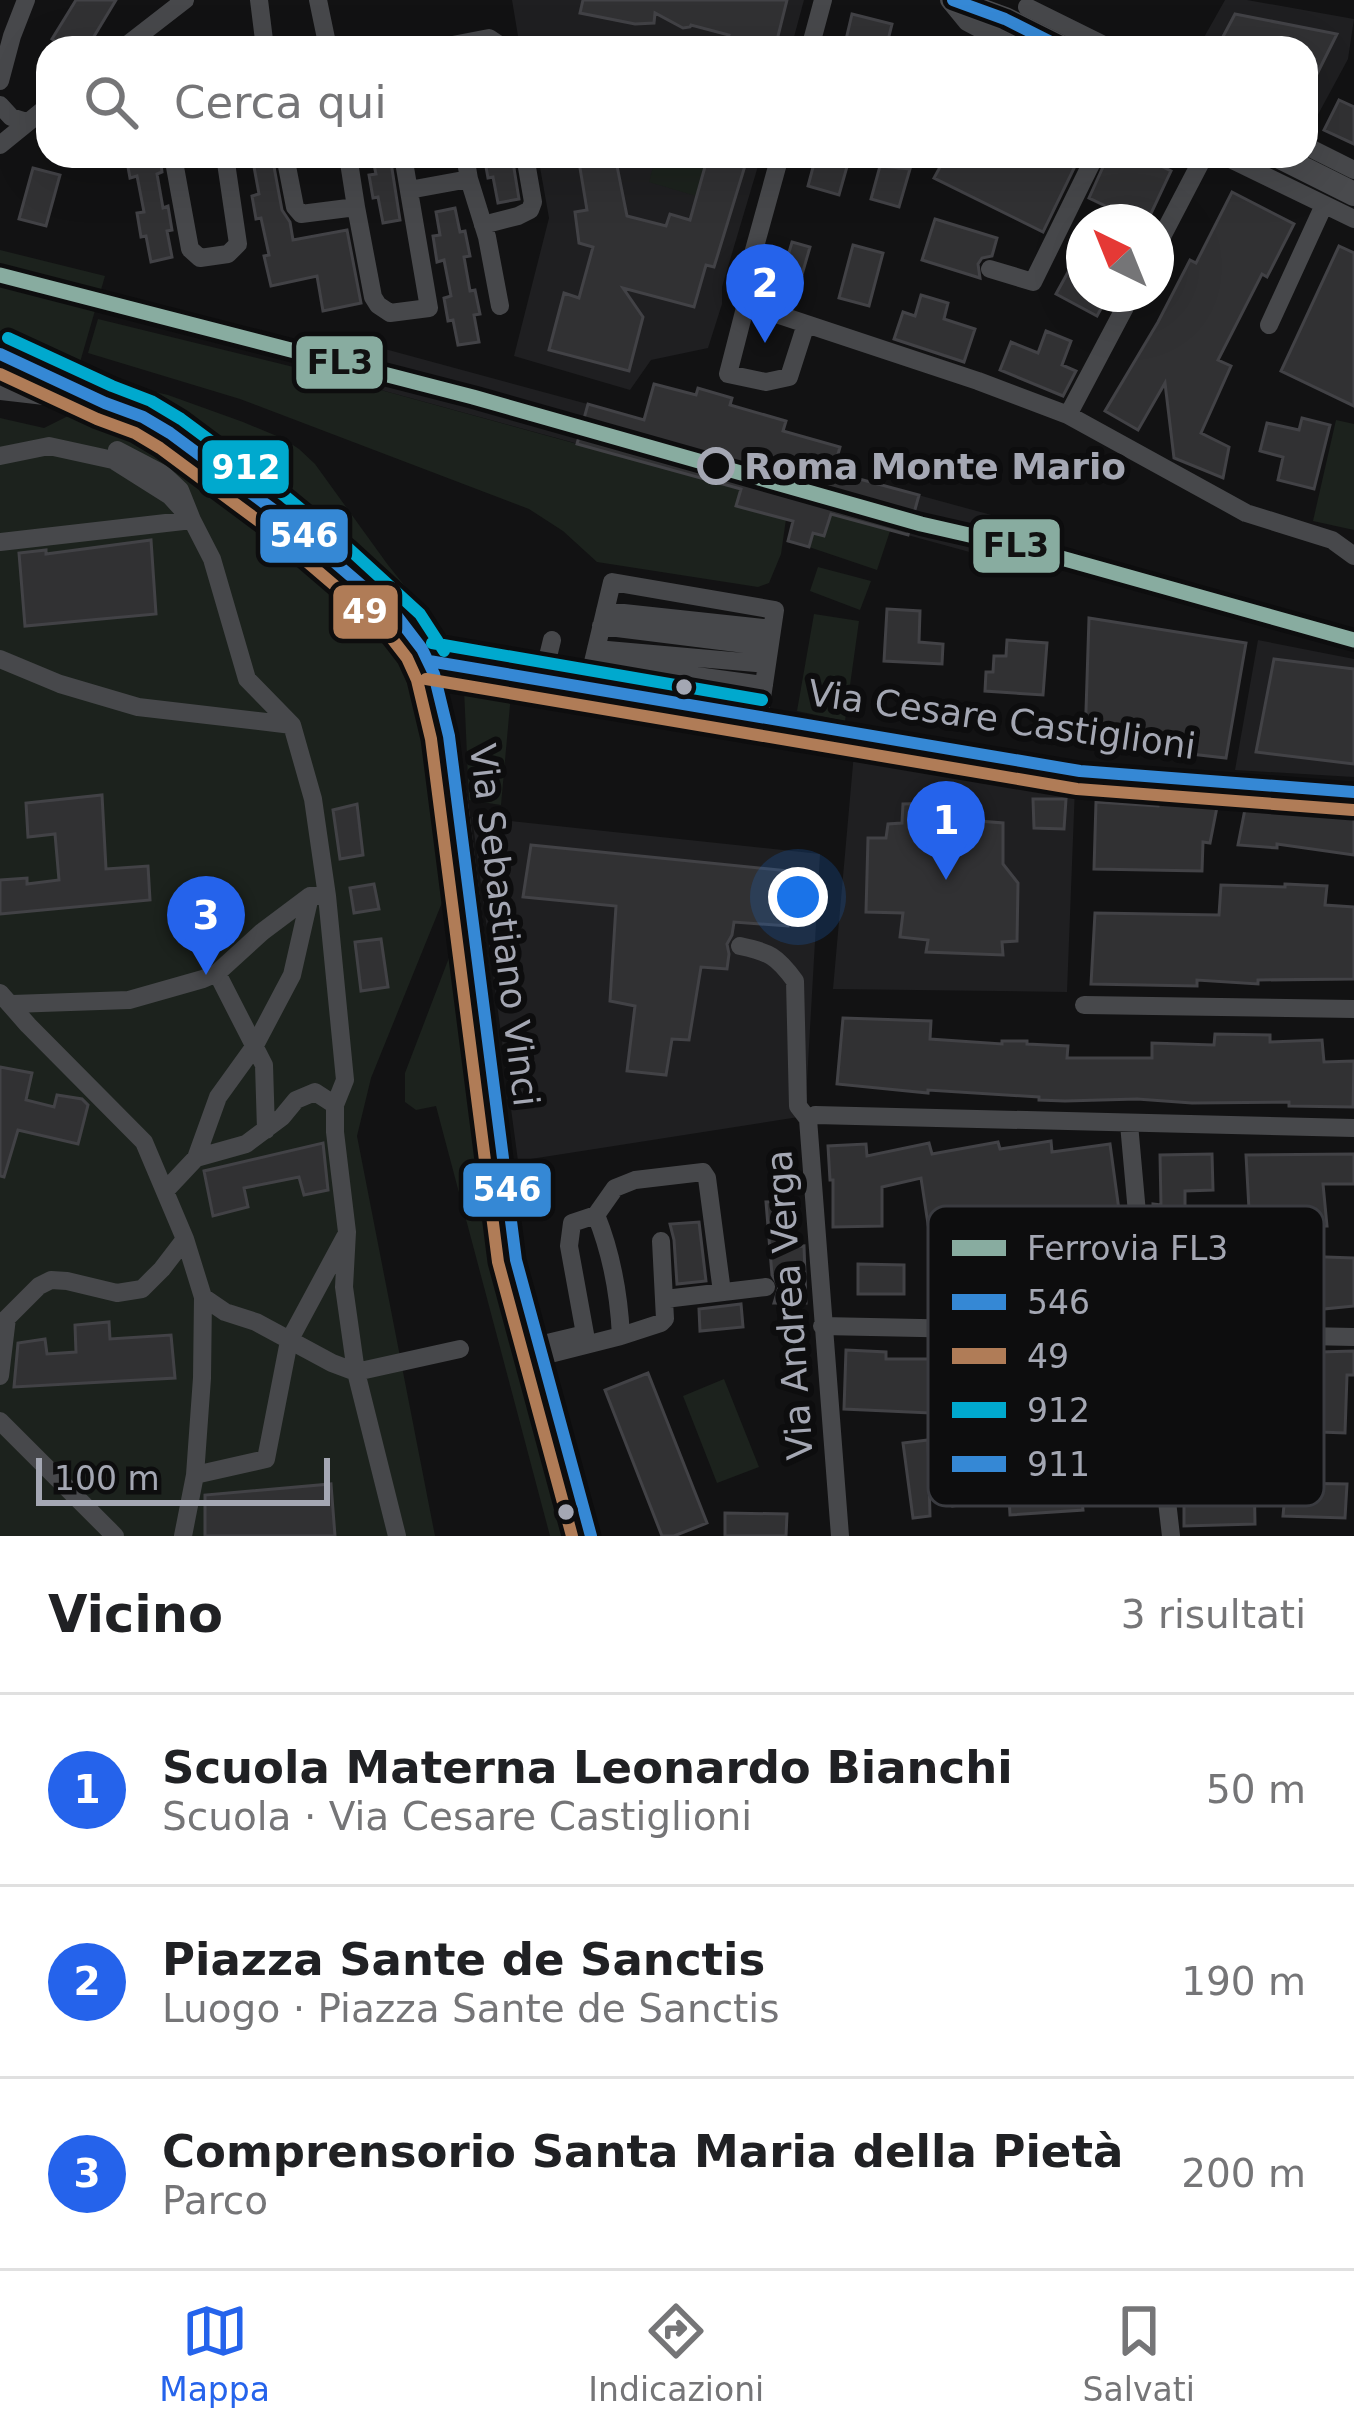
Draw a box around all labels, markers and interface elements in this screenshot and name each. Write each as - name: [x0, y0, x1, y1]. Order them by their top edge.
- search box: [36, 36, 1318, 168]
- icon: search: [78, 69, 144, 135]
- text: Cerca qui: [174, 76, 387, 129]
- north arrow: [1066, 204, 1174, 312]
- pin: 2: [726, 244, 804, 343]
- line badge: FL3: [294, 334, 385, 391]
- text: FL3: [307, 343, 373, 382]
- line badge: 912: [200, 438, 291, 496]
- place label: Roma Monte Mario: [744, 446, 1126, 487]
- text: 912: [212, 448, 280, 487]
- marker: Roma Monte Mario: [699, 449, 733, 483]
- line badge: 546: [258, 507, 350, 565]
- text: 546: [270, 516, 338, 555]
- line badge: FL3: [971, 517, 1062, 575]
- text: FL3: [983, 526, 1049, 565]
- line badge: 49: [331, 583, 400, 641]
- text: 49: [342, 592, 388, 631]
- street label: Via Cesare Castiglioni: [806, 672, 1198, 767]
- unlabelled marker: [673, 676, 695, 698]
- street label: Via Sebastiano Vinci: [462, 741, 547, 1109]
- pin: 1: [907, 781, 985, 880]
- your location: [768, 867, 828, 927]
- pin: 3: [167, 876, 245, 975]
- street label: Via Andrea Verga: [758, 1149, 821, 1461]
- line badge: 546: [461, 1161, 553, 1219]
- text: 546: [473, 1170, 541, 1209]
- legend: [928, 1206, 1324, 1506]
- text: Ferrovia FL3: [1027, 1229, 1228, 1268]
- text: 546: [1027, 1283, 1090, 1322]
- text: 49: [1027, 1337, 1069, 1376]
- text: 912: [1027, 1391, 1090, 1430]
- text: 911: [1027, 1445, 1090, 1484]
- scale bar: [36, 1452, 330, 1505]
- text: 100 m: [54, 1459, 160, 1498]
- unlabelled marker: [555, 1501, 577, 1523]
- text: Vicino: [48, 1585, 223, 1644]
- text: 3 risultati: [1121, 1592, 1306, 1637]
- text: Scuola Materna Leonardo Bianchi: [162, 1741, 1013, 1794]
- text: 1: [73, 1767, 101, 1812]
- text: 50 m: [1206, 1767, 1306, 1812]
- text: Scuola · Via Cesare Castiglioni: [162, 1794, 752, 1839]
- text: Piazza Sante de Sanctis: [162, 1933, 765, 1986]
- text: 2: [73, 1959, 101, 2004]
- text: 190 m: [1181, 1959, 1306, 2004]
- text: Luogo · Piazza Sante de Sanctis: [162, 1986, 780, 2031]
- text: Comprensorio Santa Maria della Pietà: [162, 2125, 1123, 2178]
- text: 3: [73, 2151, 101, 2196]
- text: 200 m: [1181, 2151, 1306, 2196]
- text: Parco: [162, 2178, 268, 2223]
- tab: Mappa: [159, 2298, 270, 2409]
- tab: Indicazioni: [588, 2298, 764, 2409]
- tab: Salvati: [1083, 2298, 1195, 2409]

